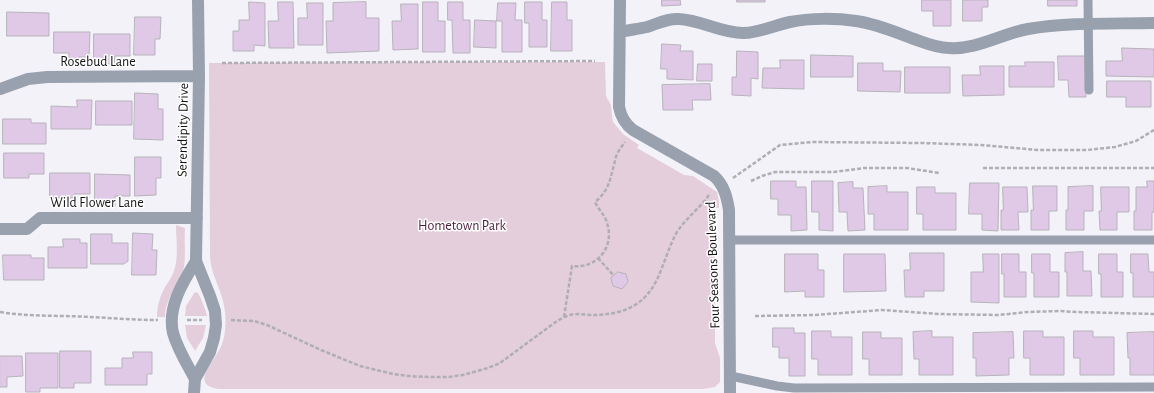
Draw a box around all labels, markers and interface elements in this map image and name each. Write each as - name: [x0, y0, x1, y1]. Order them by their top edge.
- street label: Rosebud Lane: [60, 54, 136, 70]
- street label: Serendipity Drive: [174, 83, 192, 177]
- street label: Wild Flower Lane: [50, 195, 144, 211]
- street label: Four Seasons Boulevard: [702, 201, 724, 329]
- park label: Hometown Park: [418, 218, 506, 234]

